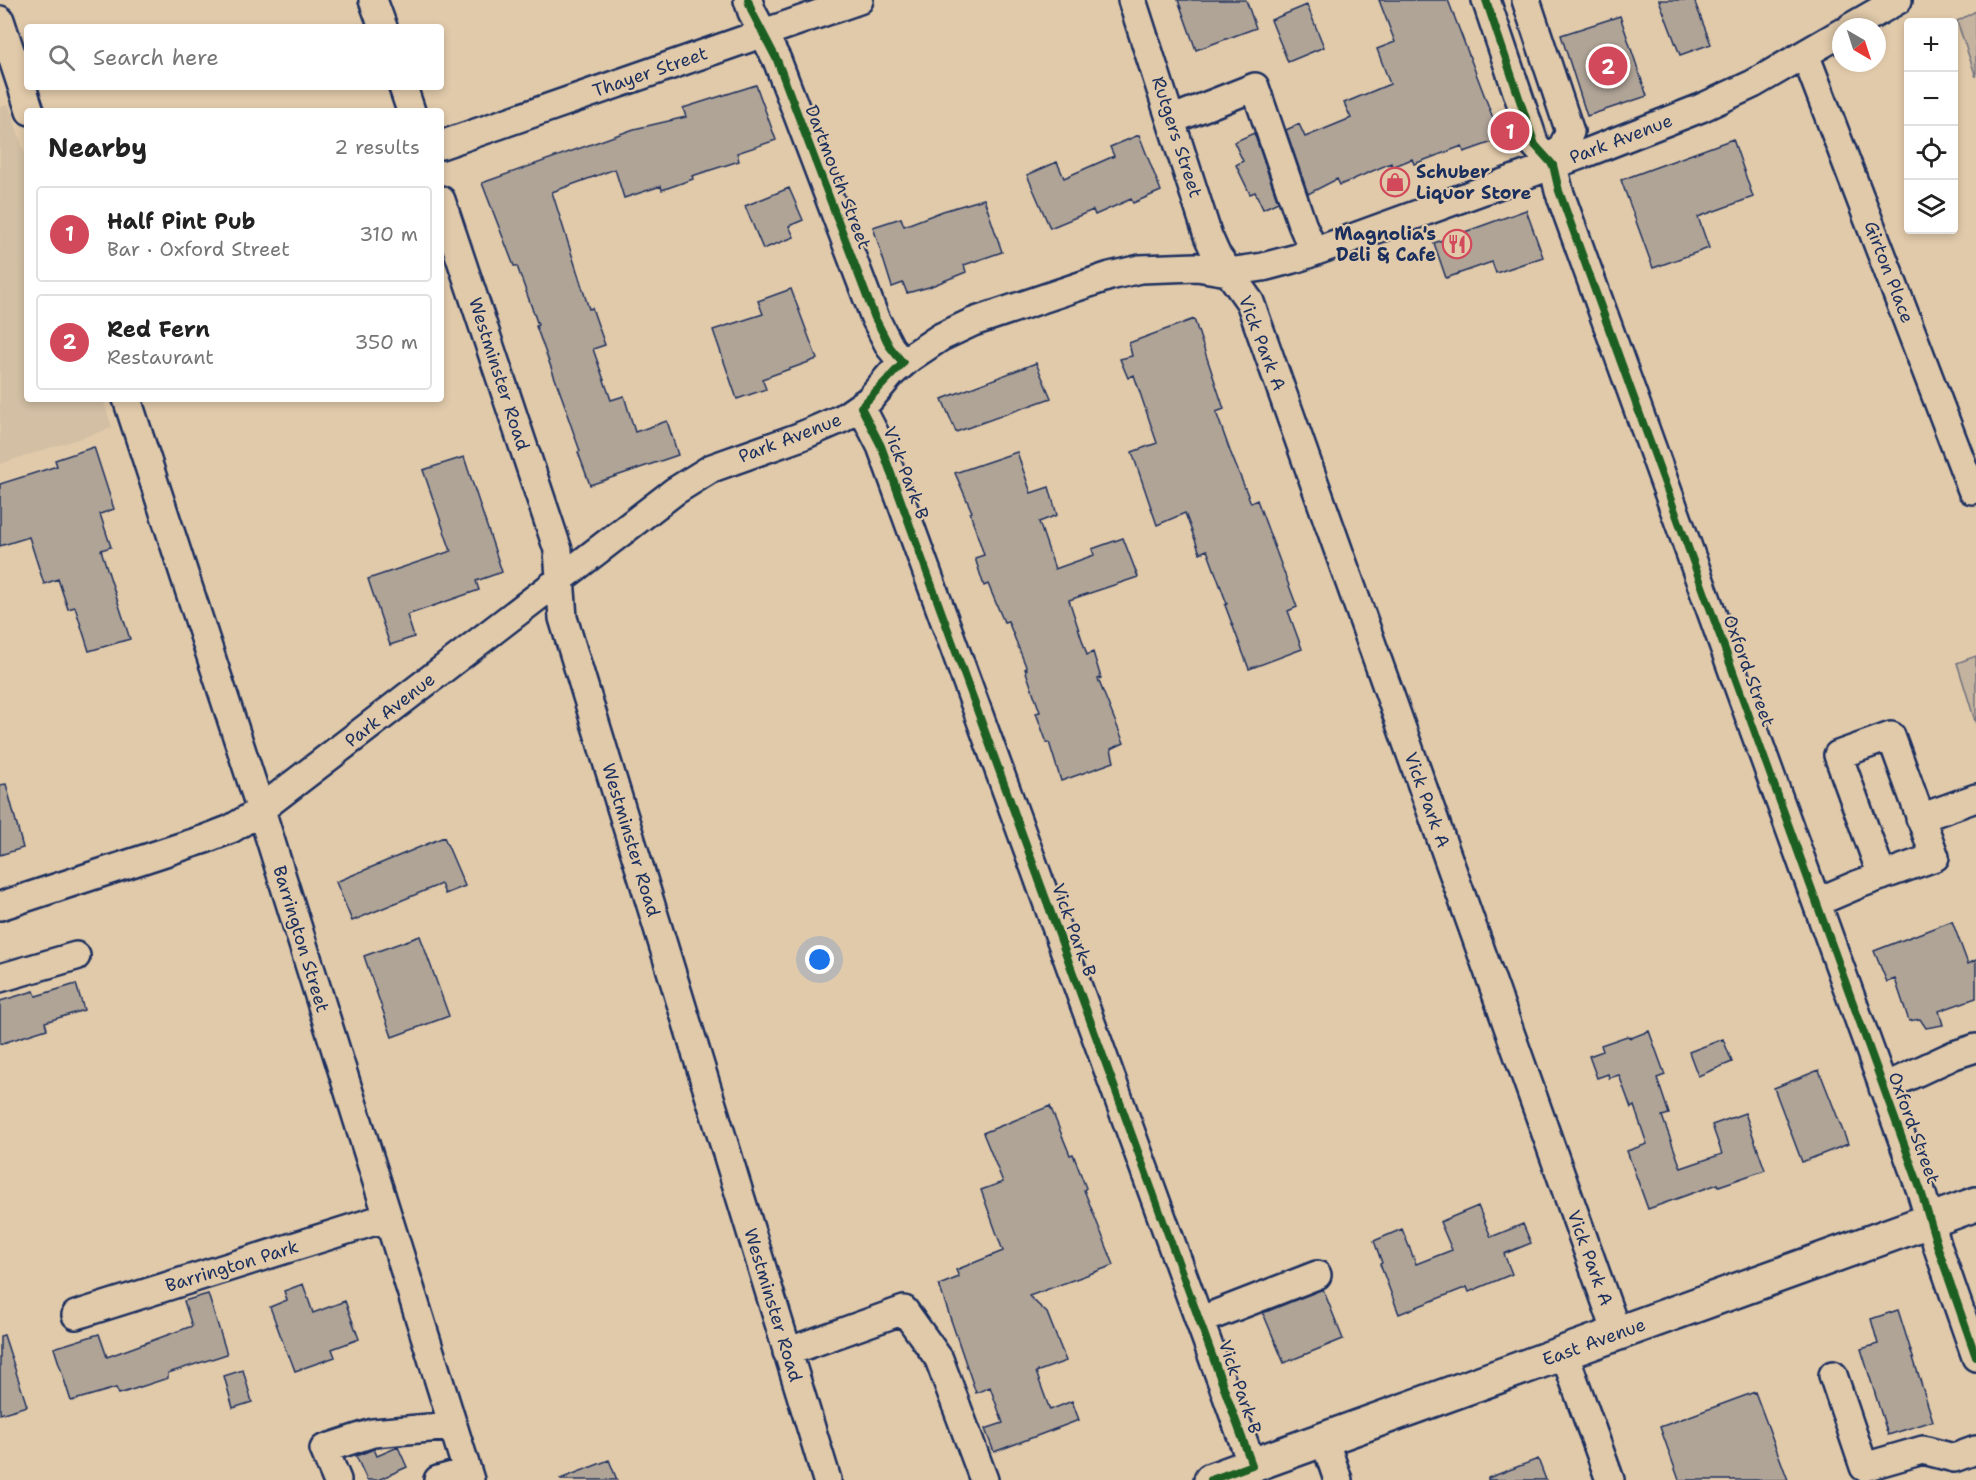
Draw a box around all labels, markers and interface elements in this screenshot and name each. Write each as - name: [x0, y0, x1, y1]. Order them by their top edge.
- north arrow: [1832, 18, 1886, 72]
- map controls: [1904, 18, 1958, 234]
- button: +: [1904, 18, 1958, 72]
- search box: [24, 24, 444, 90]
- icon: search: [45, 41, 78, 74]
- street label: Thayer Street: [589, 41, 711, 103]
- text: Search here: [93, 43, 219, 72]
- pin: 2: [1588, 44, 1628, 88]
- button: −: [1904, 72, 1958, 126]
- street label: Rutgers Street: [1146, 73, 1208, 201]
- street label: Dartmouth Street: [799, 102, 877, 253]
- pin: 1: [1490, 108, 1530, 154]
- street label: Park Avenue: [1566, 108, 1676, 170]
- button: locate: [1904, 126, 1958, 180]
- text: Nearby: [48, 130, 147, 165]
- text: 2 results: [334, 134, 420, 160]
- place label: Schuber Liquor Store: [1416, 160, 1531, 205]
- shop icon: Schuber Liquor Store: [1379, 166, 1411, 198]
- button: layers: [1904, 180, 1958, 234]
- text: Half Pint Pub: [107, 207, 255, 236]
- street label: Girton Place: [1859, 218, 1919, 326]
- text: 1: [65, 221, 74, 247]
- text: 310 m: [359, 221, 418, 247]
- place label: Magnolia's Deli & Cafe: [1334, 222, 1436, 267]
- restaurant icon: Magnolia's Deli & Cafe: [1441, 228, 1473, 260]
- text: Bar · Oxford Street: [107, 236, 290, 262]
- street label: Vick Park A: [1233, 292, 1291, 394]
- street label: Westminster Road: [463, 294, 535, 454]
- text: Red Fern: [107, 315, 210, 344]
- text: 2: [63, 329, 77, 355]
- text: 350 m: [354, 329, 418, 355]
- text: Restaurant: [107, 344, 214, 370]
- street label: Park Avenue: [735, 407, 845, 469]
- street label: Vick Park B: [877, 423, 935, 523]
- street label: Oxford Street: [1718, 612, 1780, 730]
- street label: Park Avenue: [340, 667, 440, 753]
- street label: Vick Park A: [1399, 749, 1455, 851]
- street label: Westminster Road: [596, 760, 666, 920]
- street label: Barrington Street: [267, 863, 335, 1015]
- street label: Vick Park B: [1046, 880, 1102, 980]
- your location: [805, 945, 834, 974]
- street label: Oxford Street: [1883, 1069, 1945, 1187]
- street label: Vick Park A: [1562, 1207, 1618, 1309]
- street label: Westminster Road: [738, 1225, 808, 1385]
- street label: Barrington Park: [163, 1234, 301, 1298]
- street label: East Avenue: [1539, 1312, 1649, 1372]
- street label: Vick Park B: [1213, 1337, 1267, 1437]

